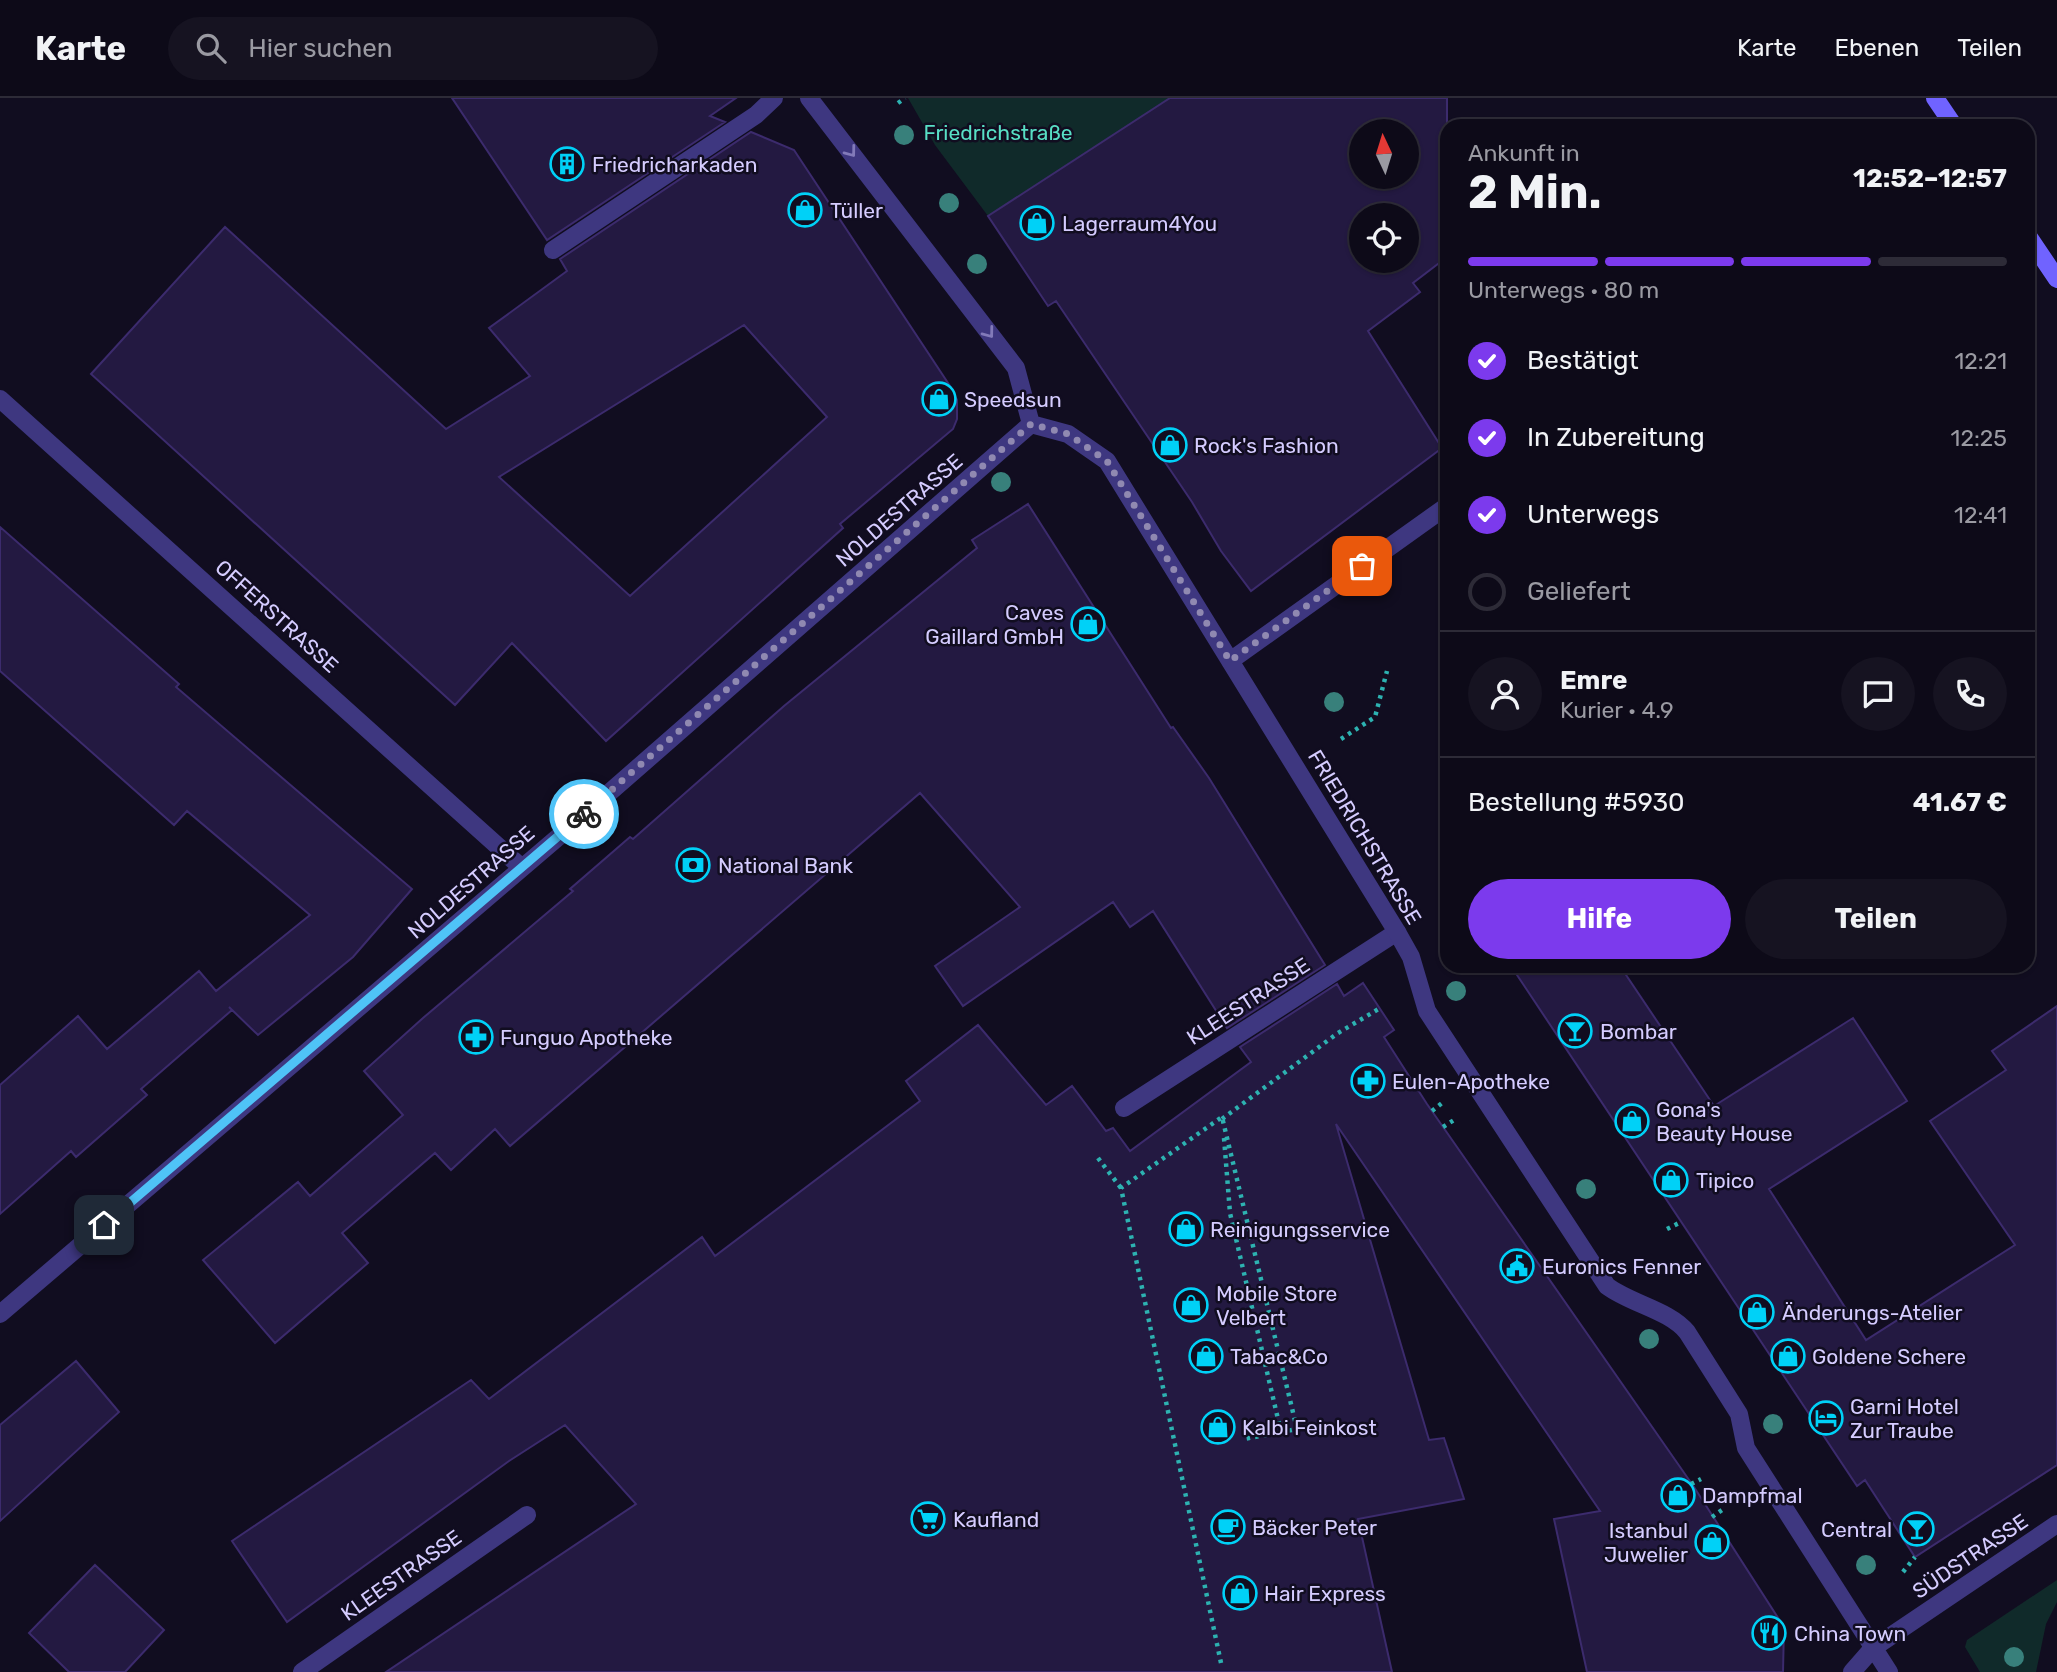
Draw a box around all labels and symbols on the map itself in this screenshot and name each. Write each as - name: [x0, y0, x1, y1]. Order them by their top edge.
- north arrow: [1349, 119, 1419, 189]
- park label: Friedrichstraße: [923, 120, 1073, 145]
- one-way arrow: [842, 144, 855, 157]
- building icon: Friedricharkaden: [548, 145, 586, 183]
- place label: Friedricharkaden: [592, 152, 758, 177]
- shop icon: Tüller: [786, 191, 824, 229]
- place label: Tüller: [830, 198, 883, 223]
- shop icon: Lagerraum4You: [1018, 204, 1056, 242]
- place label: Lagerraum4You: [1062, 211, 1217, 236]
- one-way arrow: [981, 325, 994, 337]
- shop icon: Speedsun: [920, 380, 958, 418]
- place label: Speedsun: [964, 387, 1062, 412]
- shop icon: Rock's Fashion: [1151, 426, 1189, 464]
- place label: Rock's Fashion: [1194, 433, 1339, 458]
- street label: NOLDESTRASSE: [831, 448, 967, 572]
- pin: [1332, 536, 1392, 596]
- street label: OFFERSTRASSE: [210, 554, 344, 678]
- place label: Caves Gaillard GmbH: [925, 600, 1064, 649]
- shop icon: Caves Gaillard GmbH: [1069, 605, 1107, 643]
- street label: FRIEDRICHSTRASSE: [1303, 745, 1427, 929]
- courier: [549, 779, 619, 849]
- street label: NOLDESTRASSE: [403, 820, 539, 944]
- bank icon: National Bank: [674, 846, 712, 884]
- place label: National Bank: [718, 853, 853, 878]
- street label: KLEESTRASSE: [1182, 952, 1314, 1050]
- bar icon: Bombar: [1556, 1012, 1594, 1050]
- pharmacy icon: Funguo Apotheke: [457, 1018, 495, 1056]
- place label: Bombar: [1600, 1019, 1677, 1044]
- place label: Funguo Apotheke: [500, 1025, 673, 1050]
- pharmacy icon: Eulen-Apotheke: [1349, 1062, 1387, 1100]
- place label: Eulen-Apotheke: [1392, 1069, 1550, 1094]
- place label: Gona's Beauty House: [1656, 1097, 1793, 1146]
- shop icon: Gona's Beauty House: [1613, 1102, 1651, 1140]
- shop icon: Tipico: [1652, 1161, 1690, 1199]
- place label: Tipico: [1696, 1168, 1754, 1193]
- pin: [74, 1195, 134, 1255]
- shop icon: Reinigungsservice: [1167, 1210, 1205, 1248]
- place label: Reinigungsservice: [1210, 1217, 1390, 1242]
- public building icon: Euronics Fenner: [1498, 1247, 1536, 1285]
- place label: Euronics Fenner: [1542, 1254, 1701, 1279]
- place label: Mobile Store Velbert: [1216, 1281, 1337, 1330]
- shop icon: Mobile Store Velbert: [1172, 1286, 1210, 1324]
- shop icon: Änderungs-Atelier: [1738, 1293, 1776, 1331]
- place label: Änderungs-Atelier: [1782, 1300, 1963, 1325]
- shop icon: Tabac&Co: [1187, 1337, 1225, 1375]
- shop icon: Goldene Schere: [1769, 1337, 1807, 1375]
- place label: Tabac&Co: [1230, 1344, 1328, 1369]
- place label: Goldene Schere: [1812, 1344, 1966, 1369]
- place label: Garni Hotel Zur Traube: [1850, 1394, 1959, 1443]
- hotel icon: Garni Hotel Zur Traube: [1807, 1399, 1845, 1437]
- shop icon: Kalbi Feinkost: [1199, 1408, 1237, 1446]
- place label: Kalbi Feinkost: [1242, 1415, 1377, 1440]
- shop icon: Dampfmal: [1659, 1476, 1697, 1514]
- place label: Dampfmal: [1702, 1483, 1803, 1508]
- supermarket icon: Kaufland: [909, 1500, 947, 1538]
- place label: Kaufland: [953, 1507, 1039, 1532]
- cafe icon: Bäcker Peter: [1209, 1508, 1247, 1546]
- street label: SÜDSTRASSE: [1908, 1508, 2032, 1604]
- bar icon: Central: [1898, 1510, 1936, 1548]
- place label: Bäcker Peter: [1252, 1515, 1377, 1540]
- place label: Central: [1821, 1517, 1892, 1542]
- place label: Istanbul Juwelier: [1604, 1518, 1688, 1567]
- shop icon: Istanbul Juwelier: [1693, 1523, 1731, 1561]
- street label: KLEESTRASSE: [336, 1524, 466, 1626]
- shop icon: Hair Express: [1221, 1574, 1259, 1612]
- place label: Hair Express: [1264, 1581, 1386, 1606]
- restaurant icon: China Town: [1750, 1614, 1788, 1652]
- place label: China Town: [1794, 1621, 1906, 1646]

